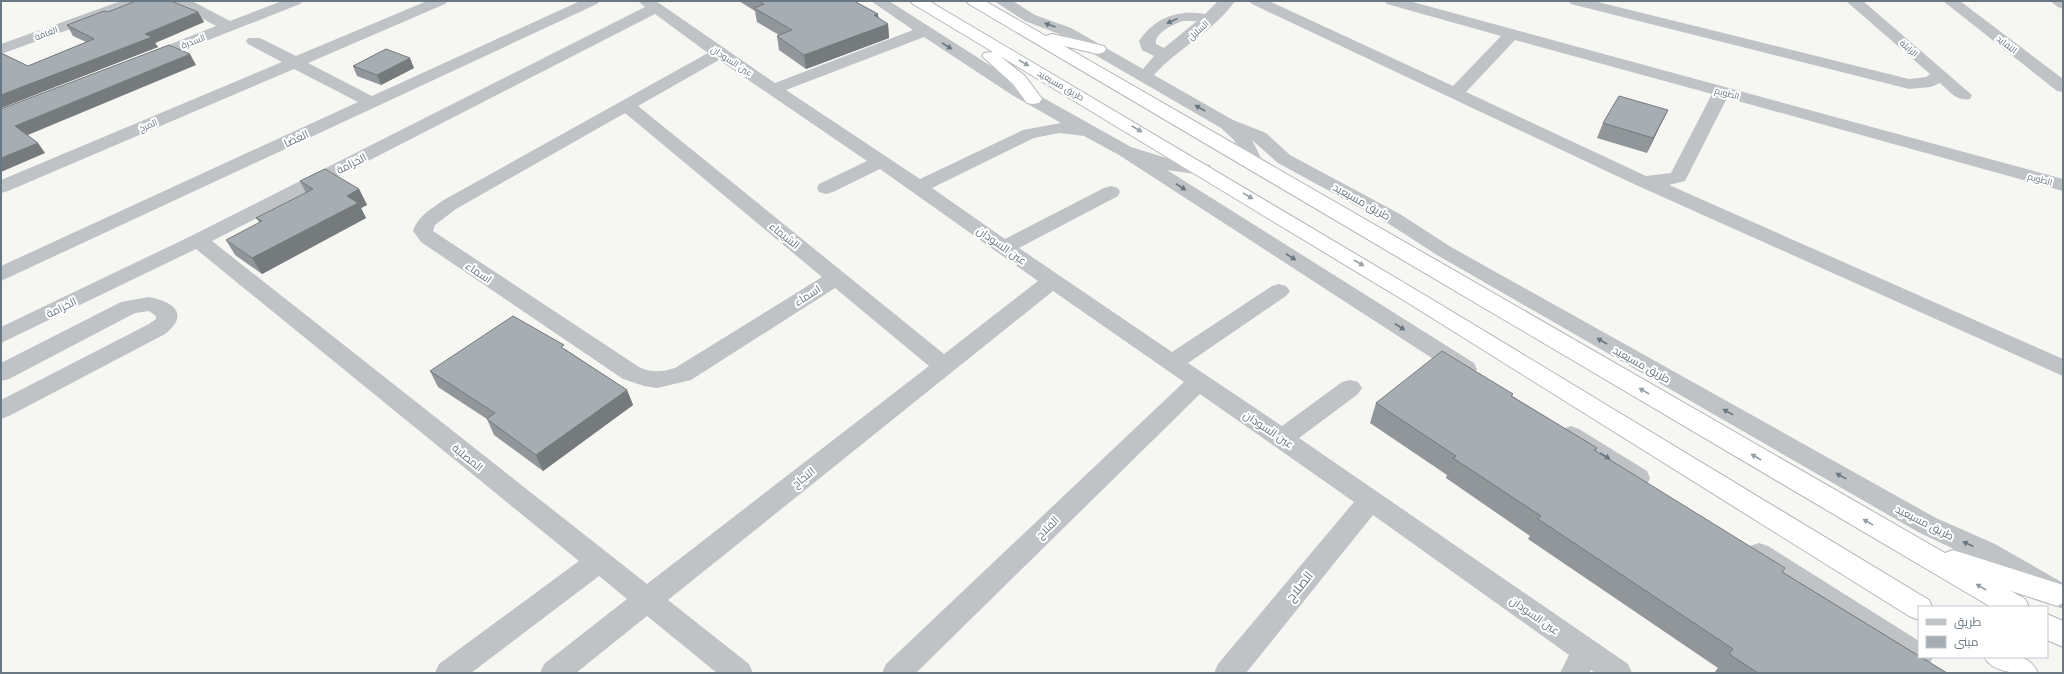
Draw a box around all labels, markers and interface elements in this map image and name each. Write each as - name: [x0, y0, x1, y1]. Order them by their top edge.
- one-way arrow: [1166, 18, 1177, 24]
- street label: السليل: [1185, 18, 1211, 42]
- one-way arrow: [1044, 22, 1056, 28]
- street label: الغافة: [33, 24, 59, 42]
- street label: السدرة: [179, 31, 207, 51]
- street label: النفايد: [1994, 33, 2020, 55]
- street label: الرابلة: [1898, 37, 1920, 59]
- one-way arrow: [941, 42, 953, 49]
- street label: عين السودان: [709, 44, 755, 78]
- one-way arrow: [1018, 60, 1030, 67]
- street label: طريق مسيعيد: [1035, 67, 1087, 104]
- street label: الطويم: [1713, 84, 1741, 103]
- one-way arrow: [1194, 105, 1206, 112]
- street label: المرخ: [137, 116, 159, 135]
- one-way arrow: [1131, 126, 1142, 133]
- street label: الغضا: [282, 127, 310, 149]
- street label: الخزامة: [334, 150, 369, 177]
- street label: الطويم: [2026, 170, 2054, 189]
- street label: طريق مسيعيد: [1330, 180, 1393, 223]
- one-way arrow: [1176, 183, 1186, 191]
- one-way arrow: [1242, 193, 1254, 200]
- street label: الشيماء: [767, 219, 803, 251]
- street label: عين السودان: [974, 223, 1029, 268]
- one-way arrow: [1286, 253, 1296, 261]
- street label: اسماء: [463, 259, 495, 285]
- one-way arrow: [1353, 260, 1365, 267]
- street label: اسماء: [791, 282, 823, 308]
- street label: الخزامة: [44, 294, 79, 321]
- one-way arrow: [1395, 323, 1405, 331]
- one-way arrow: [1596, 338, 1608, 345]
- street label: طريق مسيعيد: [1610, 343, 1673, 386]
- one-way arrow: [1638, 388, 1650, 395]
- street label: عين السودان: [1241, 408, 1297, 451]
- one-way arrow: [1722, 409, 1734, 416]
- street label: المصلبة: [450, 441, 486, 473]
- one-way arrow: [1599, 453, 1611, 460]
- one-way arrow: [1750, 453, 1762, 460]
- street label: النجاح: [789, 464, 818, 492]
- one-way arrow: [1835, 473, 1847, 480]
- street label: طريق مسيعيد: [1893, 502, 1956, 543]
- street label: الفلاح: [1033, 513, 1063, 542]
- one-way arrow: [1862, 519, 1874, 526]
- one-way arrow: [1962, 541, 1974, 547]
- street label: الصلاح: [1282, 568, 1317, 605]
- one-way arrow: [1975, 584, 1987, 591]
- street label: عين السودان: [1507, 593, 1562, 638]
- legend: [1918, 606, 2048, 658]
- text: طريق: [1954, 614, 1982, 629]
- text: مبنى: [1954, 634, 1979, 649]

